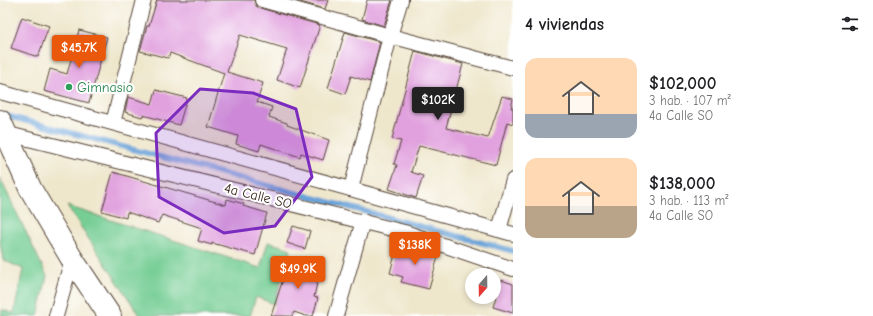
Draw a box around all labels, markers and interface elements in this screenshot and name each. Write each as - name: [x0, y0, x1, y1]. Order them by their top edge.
- icon: filters: [839, 13, 861, 35]
- text: 4 viviendas: [525, 15, 604, 34]
- pin: $45.7K: [46, 35, 112, 69]
- text: $45.7K: [61, 40, 97, 55]
- icon: home: [557, 74, 605, 122]
- text: $102,000: [649, 74, 717, 93]
- place label: Gimnasio: [77, 79, 133, 96]
- marker: Gimnasio: [64, 82, 74, 92]
- pin: $102K: [410, 87, 466, 121]
- text: $102K: [421, 92, 455, 107]
- text: 3 hab. · 107 m²: [649, 93, 731, 108]
- text: 4a Calle SO: [649, 108, 713, 123]
- icon: home: [557, 174, 605, 222]
- text: $138,000: [649, 174, 715, 193]
- street label: 4a Calle SO: [222, 179, 294, 213]
- text: 3 hab. · 113 m²: [649, 193, 728, 208]
- text: 4a Calle SO: [649, 208, 713, 223]
- pin: $138K: [387, 232, 443, 266]
- text: $138K: [398, 237, 432, 252]
- pin: $49.9K: [265, 256, 331, 290]
- text: $49.9K: [279, 261, 317, 276]
- north arrow: [465, 268, 501, 304]
- map controls: [465, 268, 501, 304]

